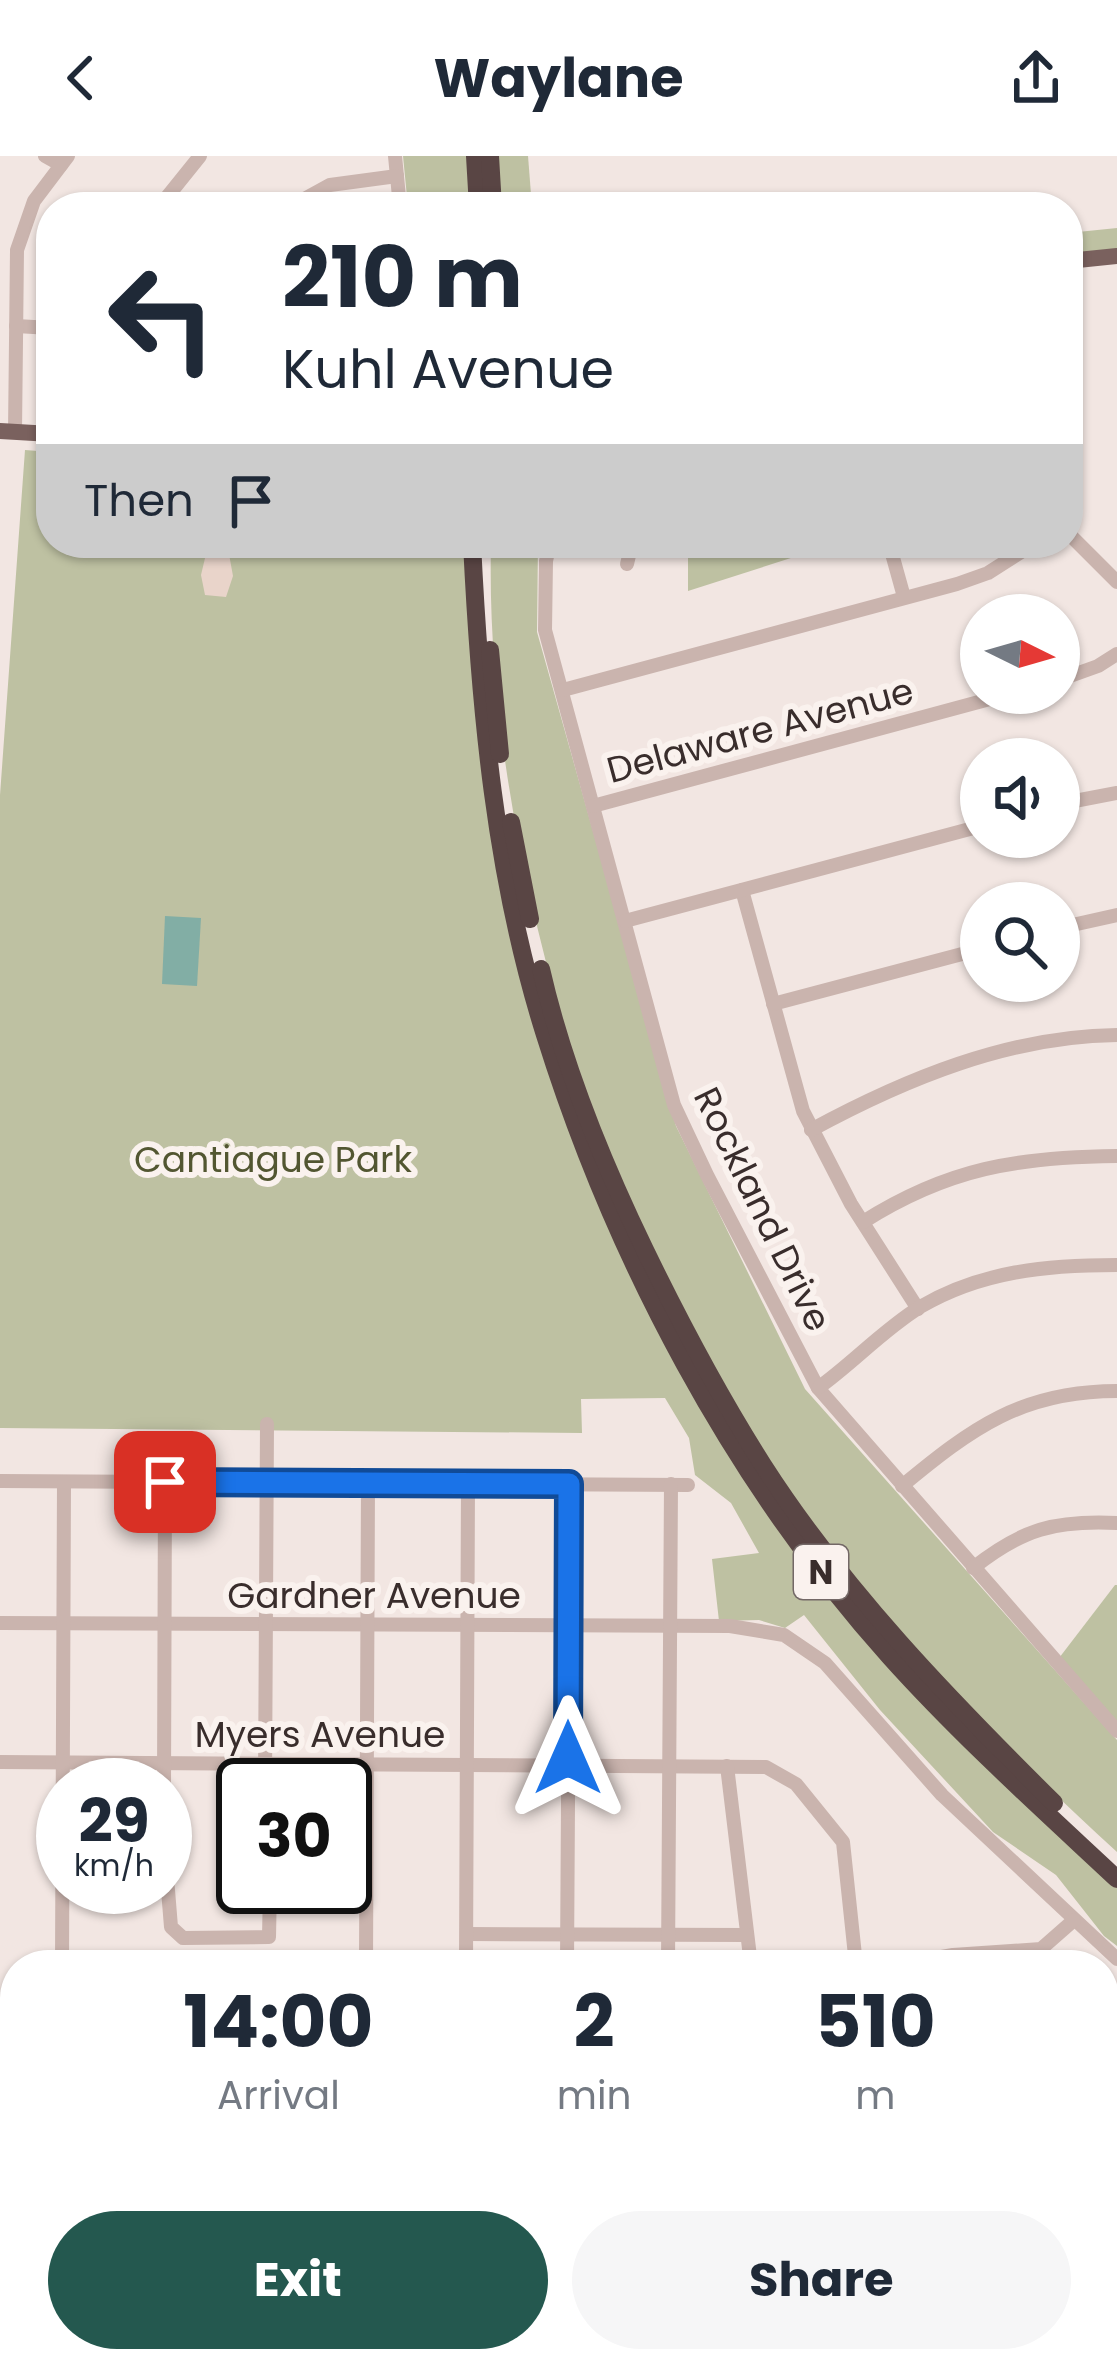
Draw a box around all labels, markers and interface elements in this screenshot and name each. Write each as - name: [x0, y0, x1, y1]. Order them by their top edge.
- text: Waylane: [434, 40, 683, 116]
- icon: back: [48, 45, 114, 111]
- icon: share: [1003, 45, 1069, 111]
- text: 210 m: [282, 219, 523, 336]
- icon: left: [84, 240, 240, 396]
- text: Kuhl Avenue: [282, 331, 614, 407]
- icon: arrive: [218, 468, 284, 534]
- text: Then: [84, 469, 194, 532]
- north arrow: [960, 594, 1080, 714]
- map controls: [960, 594, 1080, 1002]
- street label: Delaware Avenue: [601, 665, 919, 796]
- button: sound: [960, 738, 1080, 858]
- button: search: [960, 882, 1080, 1002]
- street label: Rockland Drive: [681, 1079, 844, 1340]
- park label: Cantiague Park: [134, 1134, 412, 1185]
- pin: [114, 1431, 216, 1533]
- icon: arrive: [132, 1449, 198, 1515]
- road number: N: [794, 1545, 848, 1599]
- street label: Gardner Avenue: [227, 1570, 521, 1621]
- position arrow: [505, 1695, 631, 1821]
- street label: Myers Avenue: [195, 1709, 445, 1760]
- speed limit sign: 30: [216, 1758, 372, 1914]
- text: 29: [78, 1779, 150, 1863]
- text: km/h: [74, 1844, 154, 1887]
- text: 14:00: [183, 1971, 373, 2072]
- text: 2: [574, 1971, 615, 2072]
- text: 510: [815, 1971, 936, 2072]
- text: Arrival: [217, 2068, 340, 2123]
- text: min: [557, 2068, 632, 2123]
- text: m: [855, 2068, 895, 2123]
- button: Exit: [48, 2211, 548, 2349]
- button: Share: [572, 2211, 1071, 2349]

